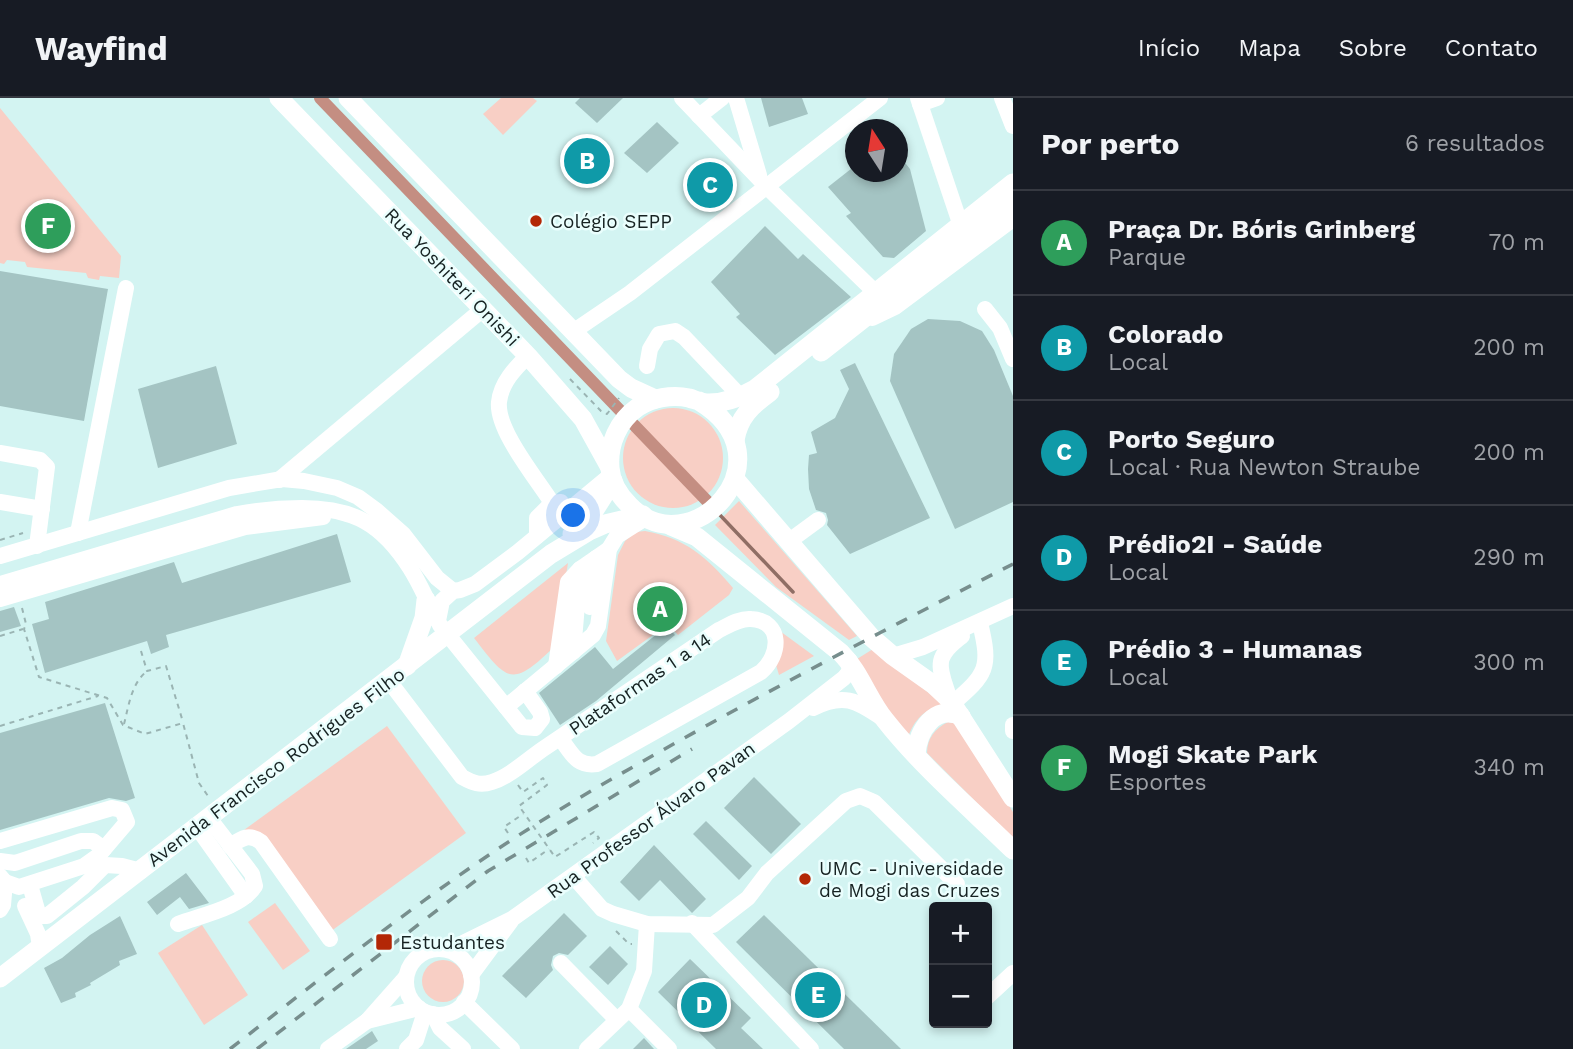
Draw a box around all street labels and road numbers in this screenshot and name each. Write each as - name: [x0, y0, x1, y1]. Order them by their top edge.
- street label: Rua Yoshiteri Onishi: [380, 203, 524, 351]
- street label: Plataformas 1 a 14: [564, 628, 716, 740]
- street label: Avenida Francisco Rodrigues Filho: [143, 663, 409, 871]
- street label: Rua Professor Álvaro Pavan: [542, 737, 760, 903]

